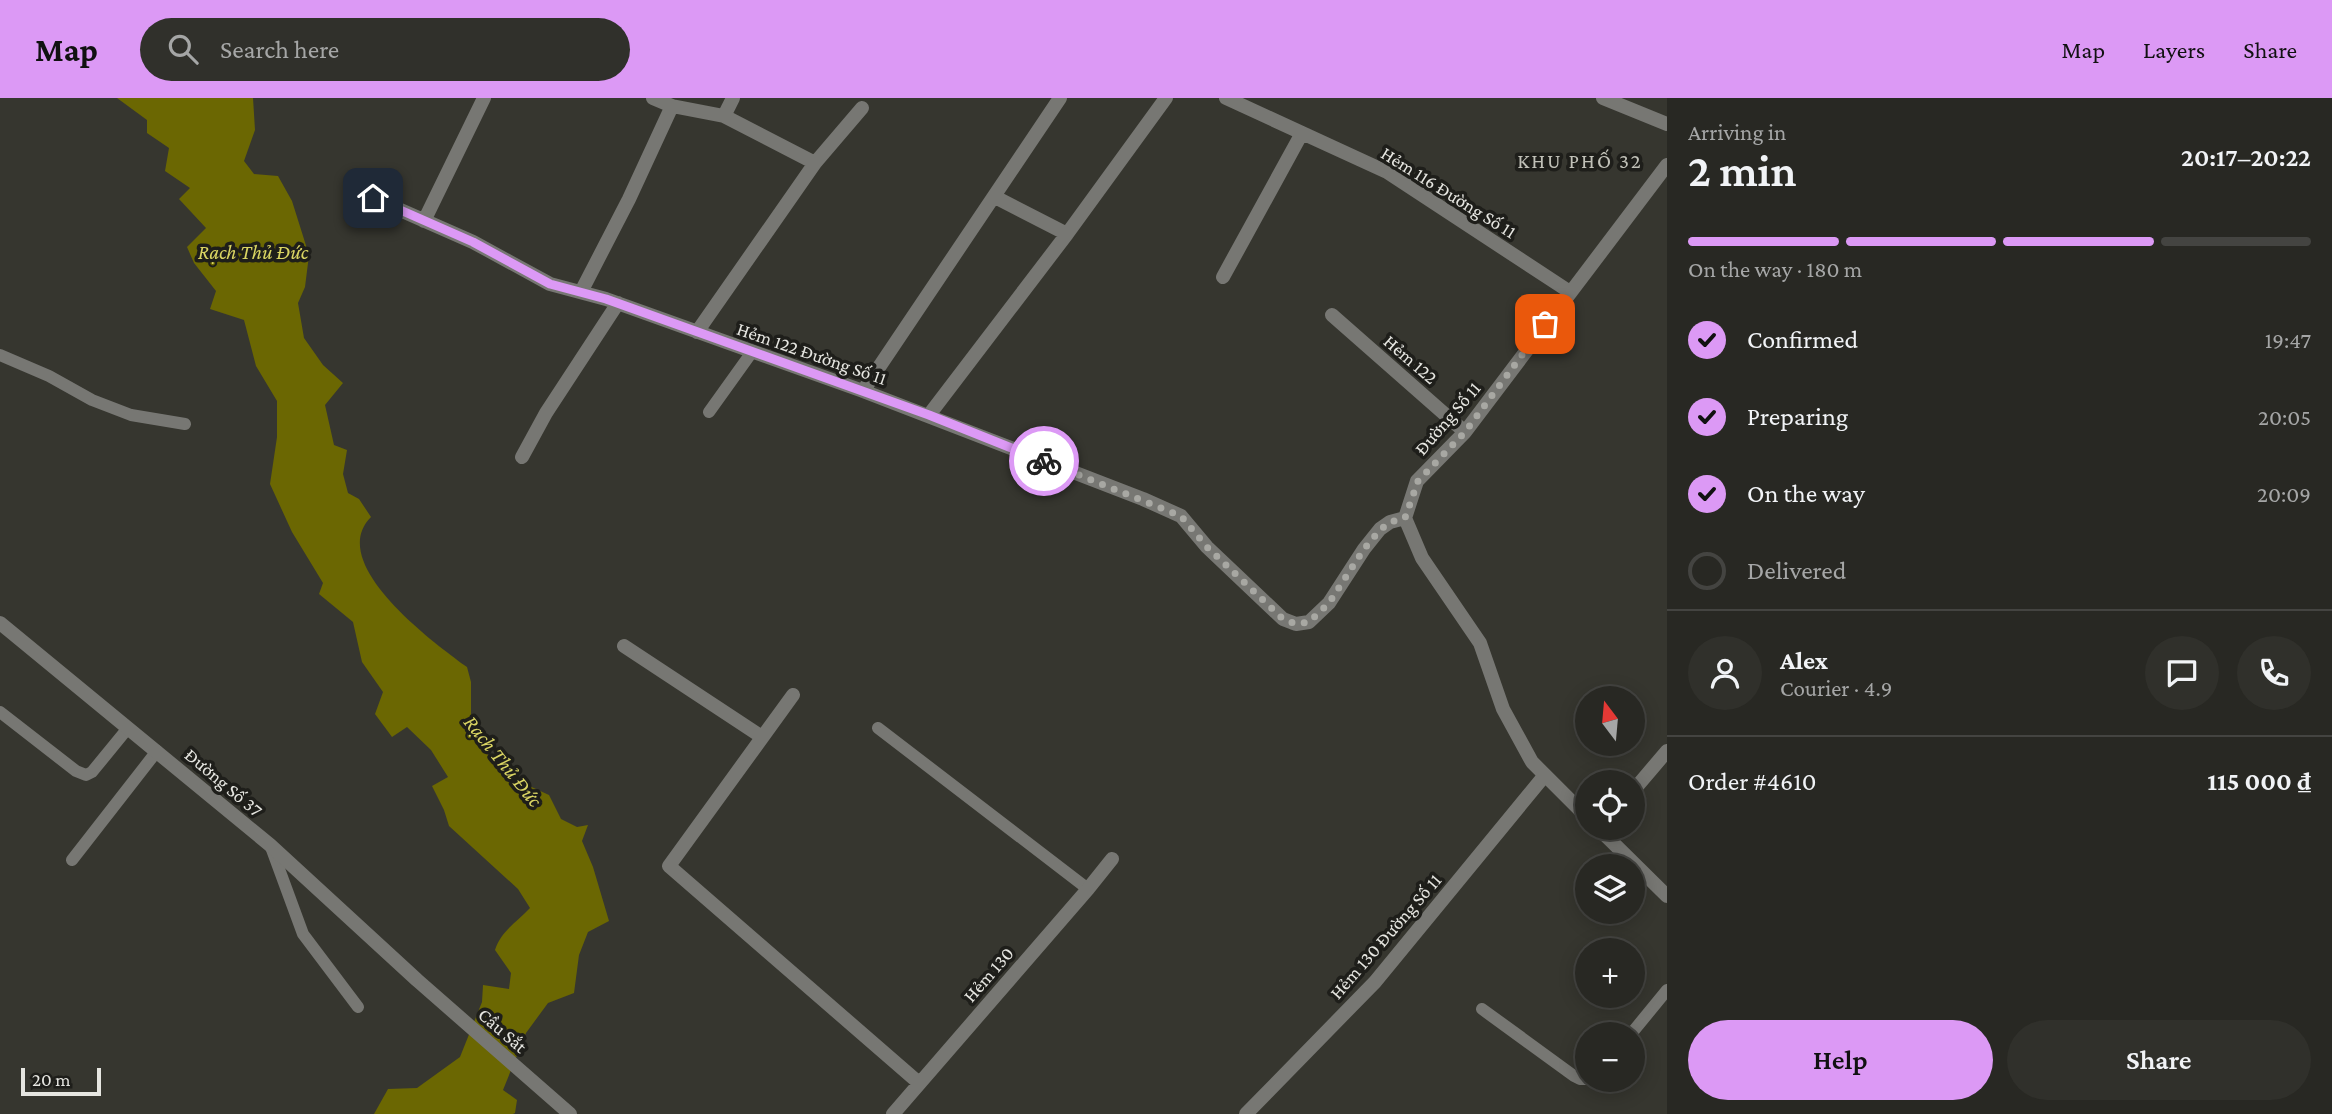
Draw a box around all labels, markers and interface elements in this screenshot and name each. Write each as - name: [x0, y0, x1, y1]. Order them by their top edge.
- search box: [140, 18, 630, 81]
- icon: search: [164, 30, 202, 68]
- text: Map: [35, 31, 98, 68]
- text: Search here: [220, 35, 339, 64]
- text: Map: [2061, 36, 2105, 63]
- text: Layers: [2143, 36, 2205, 63]
- text: Share: [2243, 36, 2297, 63]
- text: Arriving in: [1688, 119, 1786, 145]
- street label: Hẻm 116 Đường Số 11: [1377, 142, 1520, 242]
- text: 20:17–20:22: [2181, 143, 2311, 172]
- text: 2 min: [1688, 145, 1796, 196]
- district label: KHU PHỐ 32: [1517, 149, 1643, 173]
- pin: [343, 168, 403, 228]
- icon: home: [354, 179, 392, 217]
- water label: Rạch Thủ Đức: [198, 240, 309, 264]
- text: On the way · 180 m: [1688, 256, 1862, 282]
- pin: [1515, 294, 1575, 354]
- icon: bag: [1526, 305, 1564, 343]
- street label: Hẻm 122 Đường Số 11: [734, 318, 890, 389]
- icon: check: [1688, 321, 1726, 359]
- text: Confirmed: [1747, 325, 1858, 354]
- text: 19:47: [2265, 327, 2311, 353]
- street label: Hẻm 122: [1380, 330, 1442, 388]
- street label: Đường Số 11: [1410, 378, 1485, 459]
- icon: check: [1688, 398, 1726, 436]
- text: Preparing: [1747, 402, 1848, 431]
- text: 20:05: [2258, 404, 2311, 430]
- courier: [1009, 426, 1079, 496]
- icon: bike: [1025, 442, 1063, 480]
- icon: check: [1688, 475, 1726, 513]
- text: On the way: [1747, 479, 1865, 508]
- text: 20:09: [2257, 481, 2311, 507]
- text: Delivered: [1747, 556, 1846, 585]
- button: person: [1688, 636, 1762, 710]
- button: chat: [2145, 636, 2219, 710]
- button: phone: [2237, 636, 2311, 710]
- text: Alex: [1780, 646, 1828, 675]
- text: Courier · 4.9: [1780, 675, 1892, 701]
- north arrow: [1575, 686, 1645, 756]
- map controls: [1575, 686, 1645, 1092]
- water label: Rạch Thủ Đức: [459, 711, 547, 812]
- street label: Đường Số 37: [181, 744, 267, 821]
- text: Order #4610: [1688, 767, 1817, 796]
- text: 115 000 ₫: [2207, 767, 2311, 796]
- button: locate: [1575, 770, 1645, 840]
- button: layers: [1575, 854, 1645, 924]
- street label: Hẻm 130 Đường Số 11: [1325, 869, 1445, 1003]
- button: +: [1575, 938, 1645, 1008]
- street label: Hẻm 130: [959, 943, 1018, 1006]
- street label: Cầu Sắt: [474, 1004, 532, 1058]
- button: Help: [1688, 1020, 1993, 1100]
- button: Share: [2007, 1020, 2311, 1100]
- button: −: [1575, 1022, 1645, 1092]
- scale bar: [21, 1065, 102, 1097]
- text: 20 m: [32, 1069, 71, 1090]

